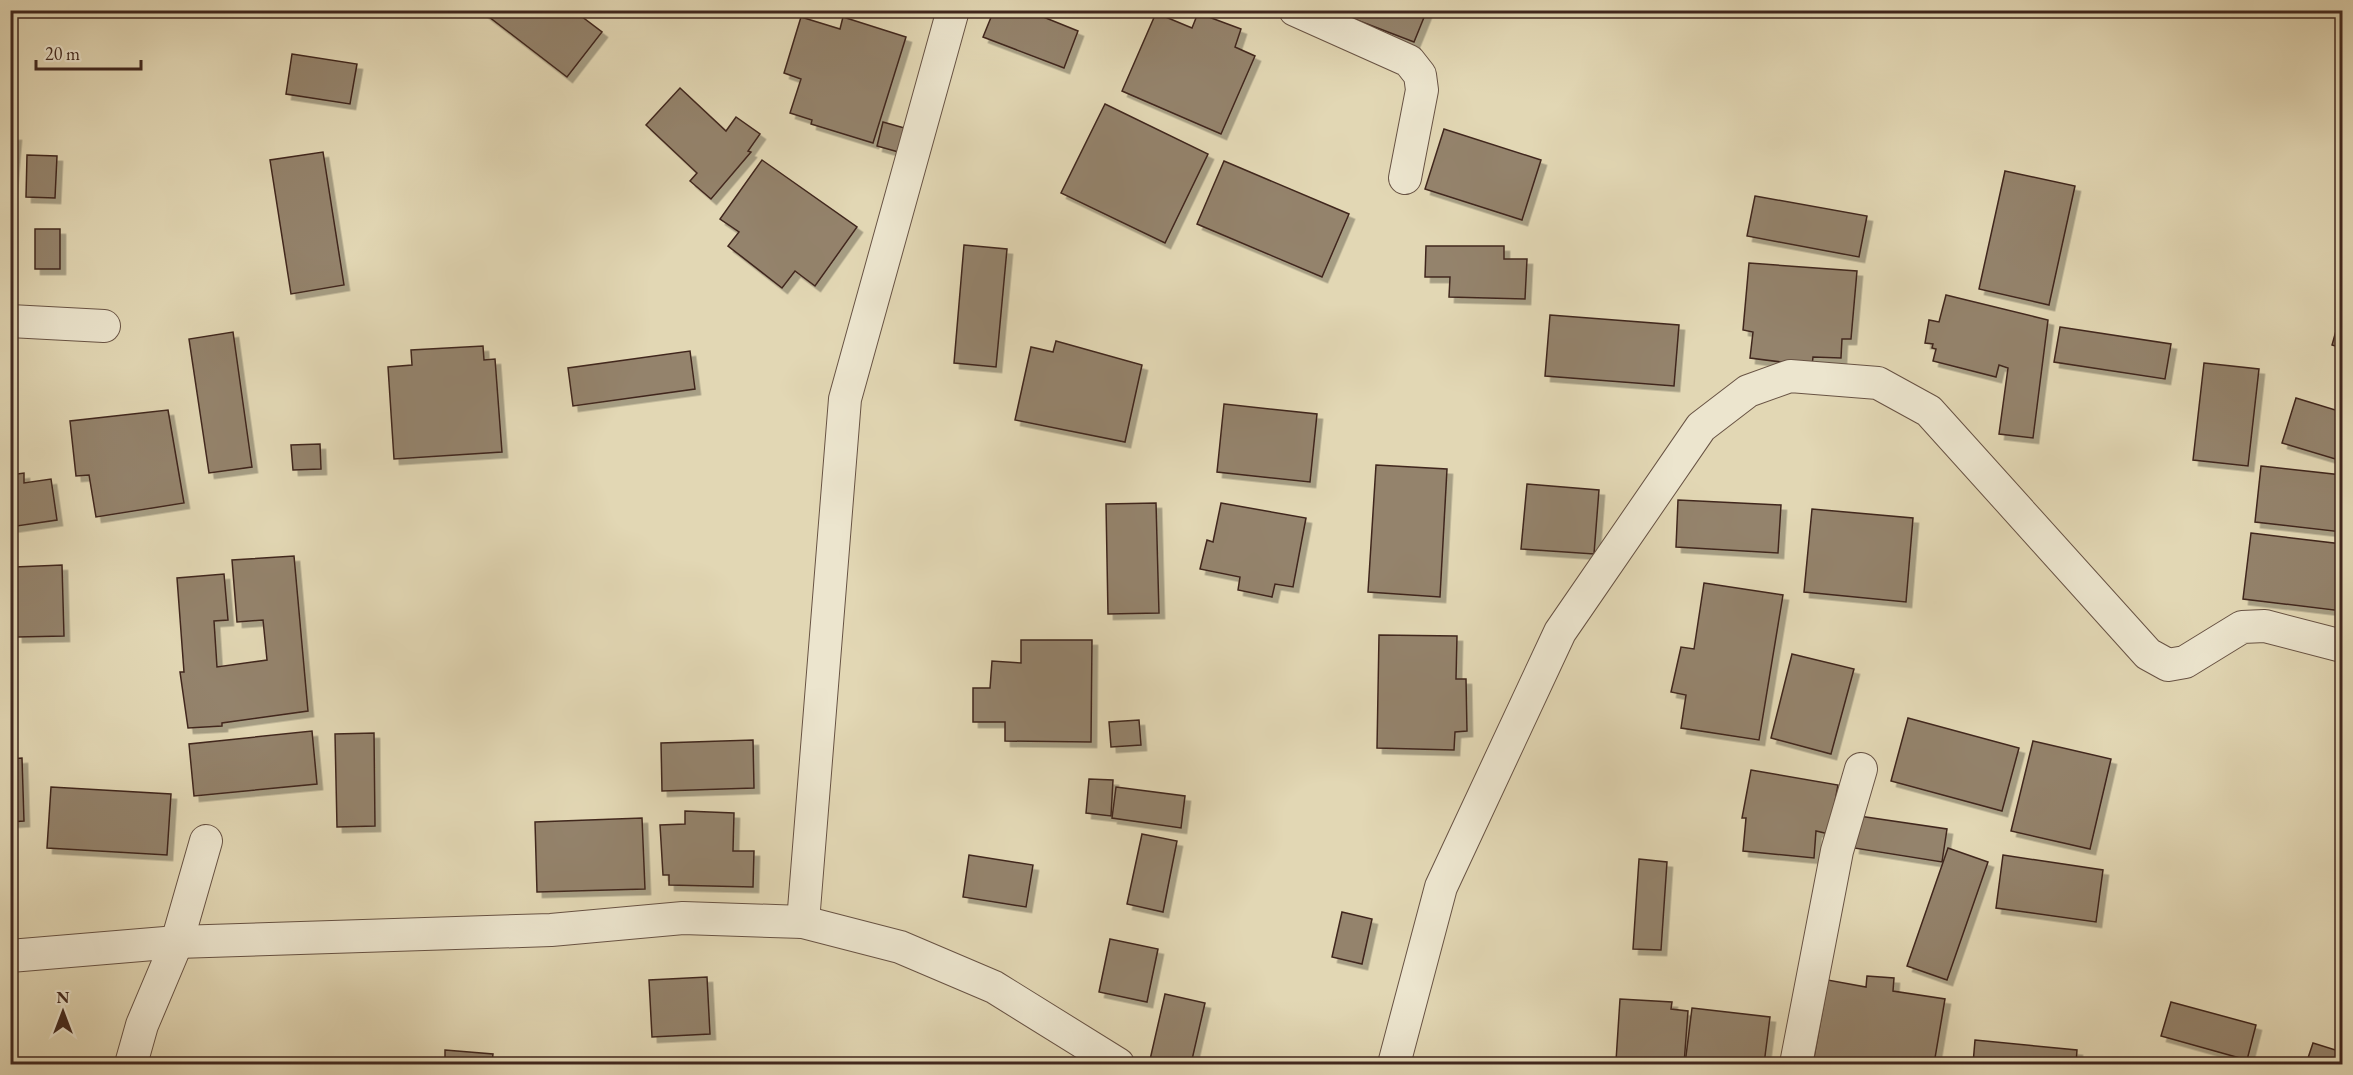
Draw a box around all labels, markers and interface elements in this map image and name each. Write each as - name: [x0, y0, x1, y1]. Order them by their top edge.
- scale bar: [36, 33, 141, 71]
- text: 20 m: [45, 42, 80, 65]
- north arrow: [33, 982, 93, 1042]
- text: N: [57, 987, 70, 1008]

